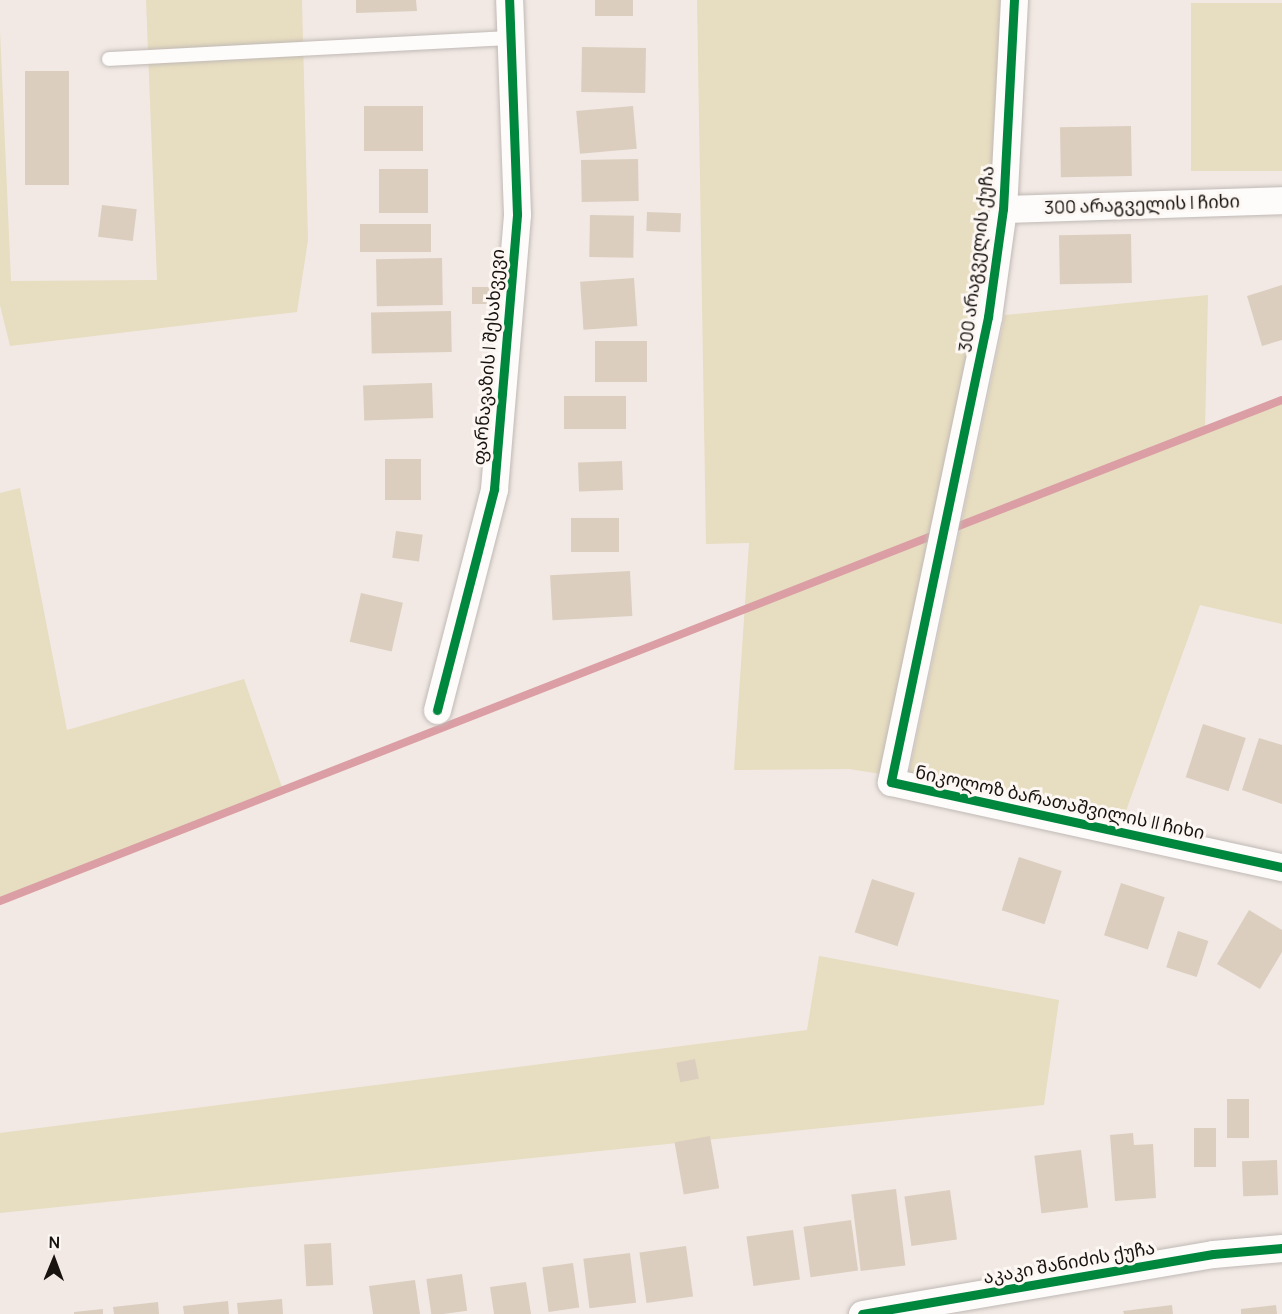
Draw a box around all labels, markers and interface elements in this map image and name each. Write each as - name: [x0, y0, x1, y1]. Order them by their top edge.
- street label: 300 არაგველის ქუჩა: [954, 164, 998, 354]
- street label: 300 არაგველის I ჩიხი: [1044, 190, 1240, 218]
- street label: ფარნავაზის I შესახვევი: [468, 248, 508, 466]
- street label: ნიკოლოზ ბარათაშვილის II ჩიხი: [913, 761, 1207, 843]
- north arrow: [24, 1230, 84, 1290]
- text: N: [48, 1231, 60, 1253]
- street label: აკაკი შანიძის ქუჩა: [982, 1236, 1156, 1288]

